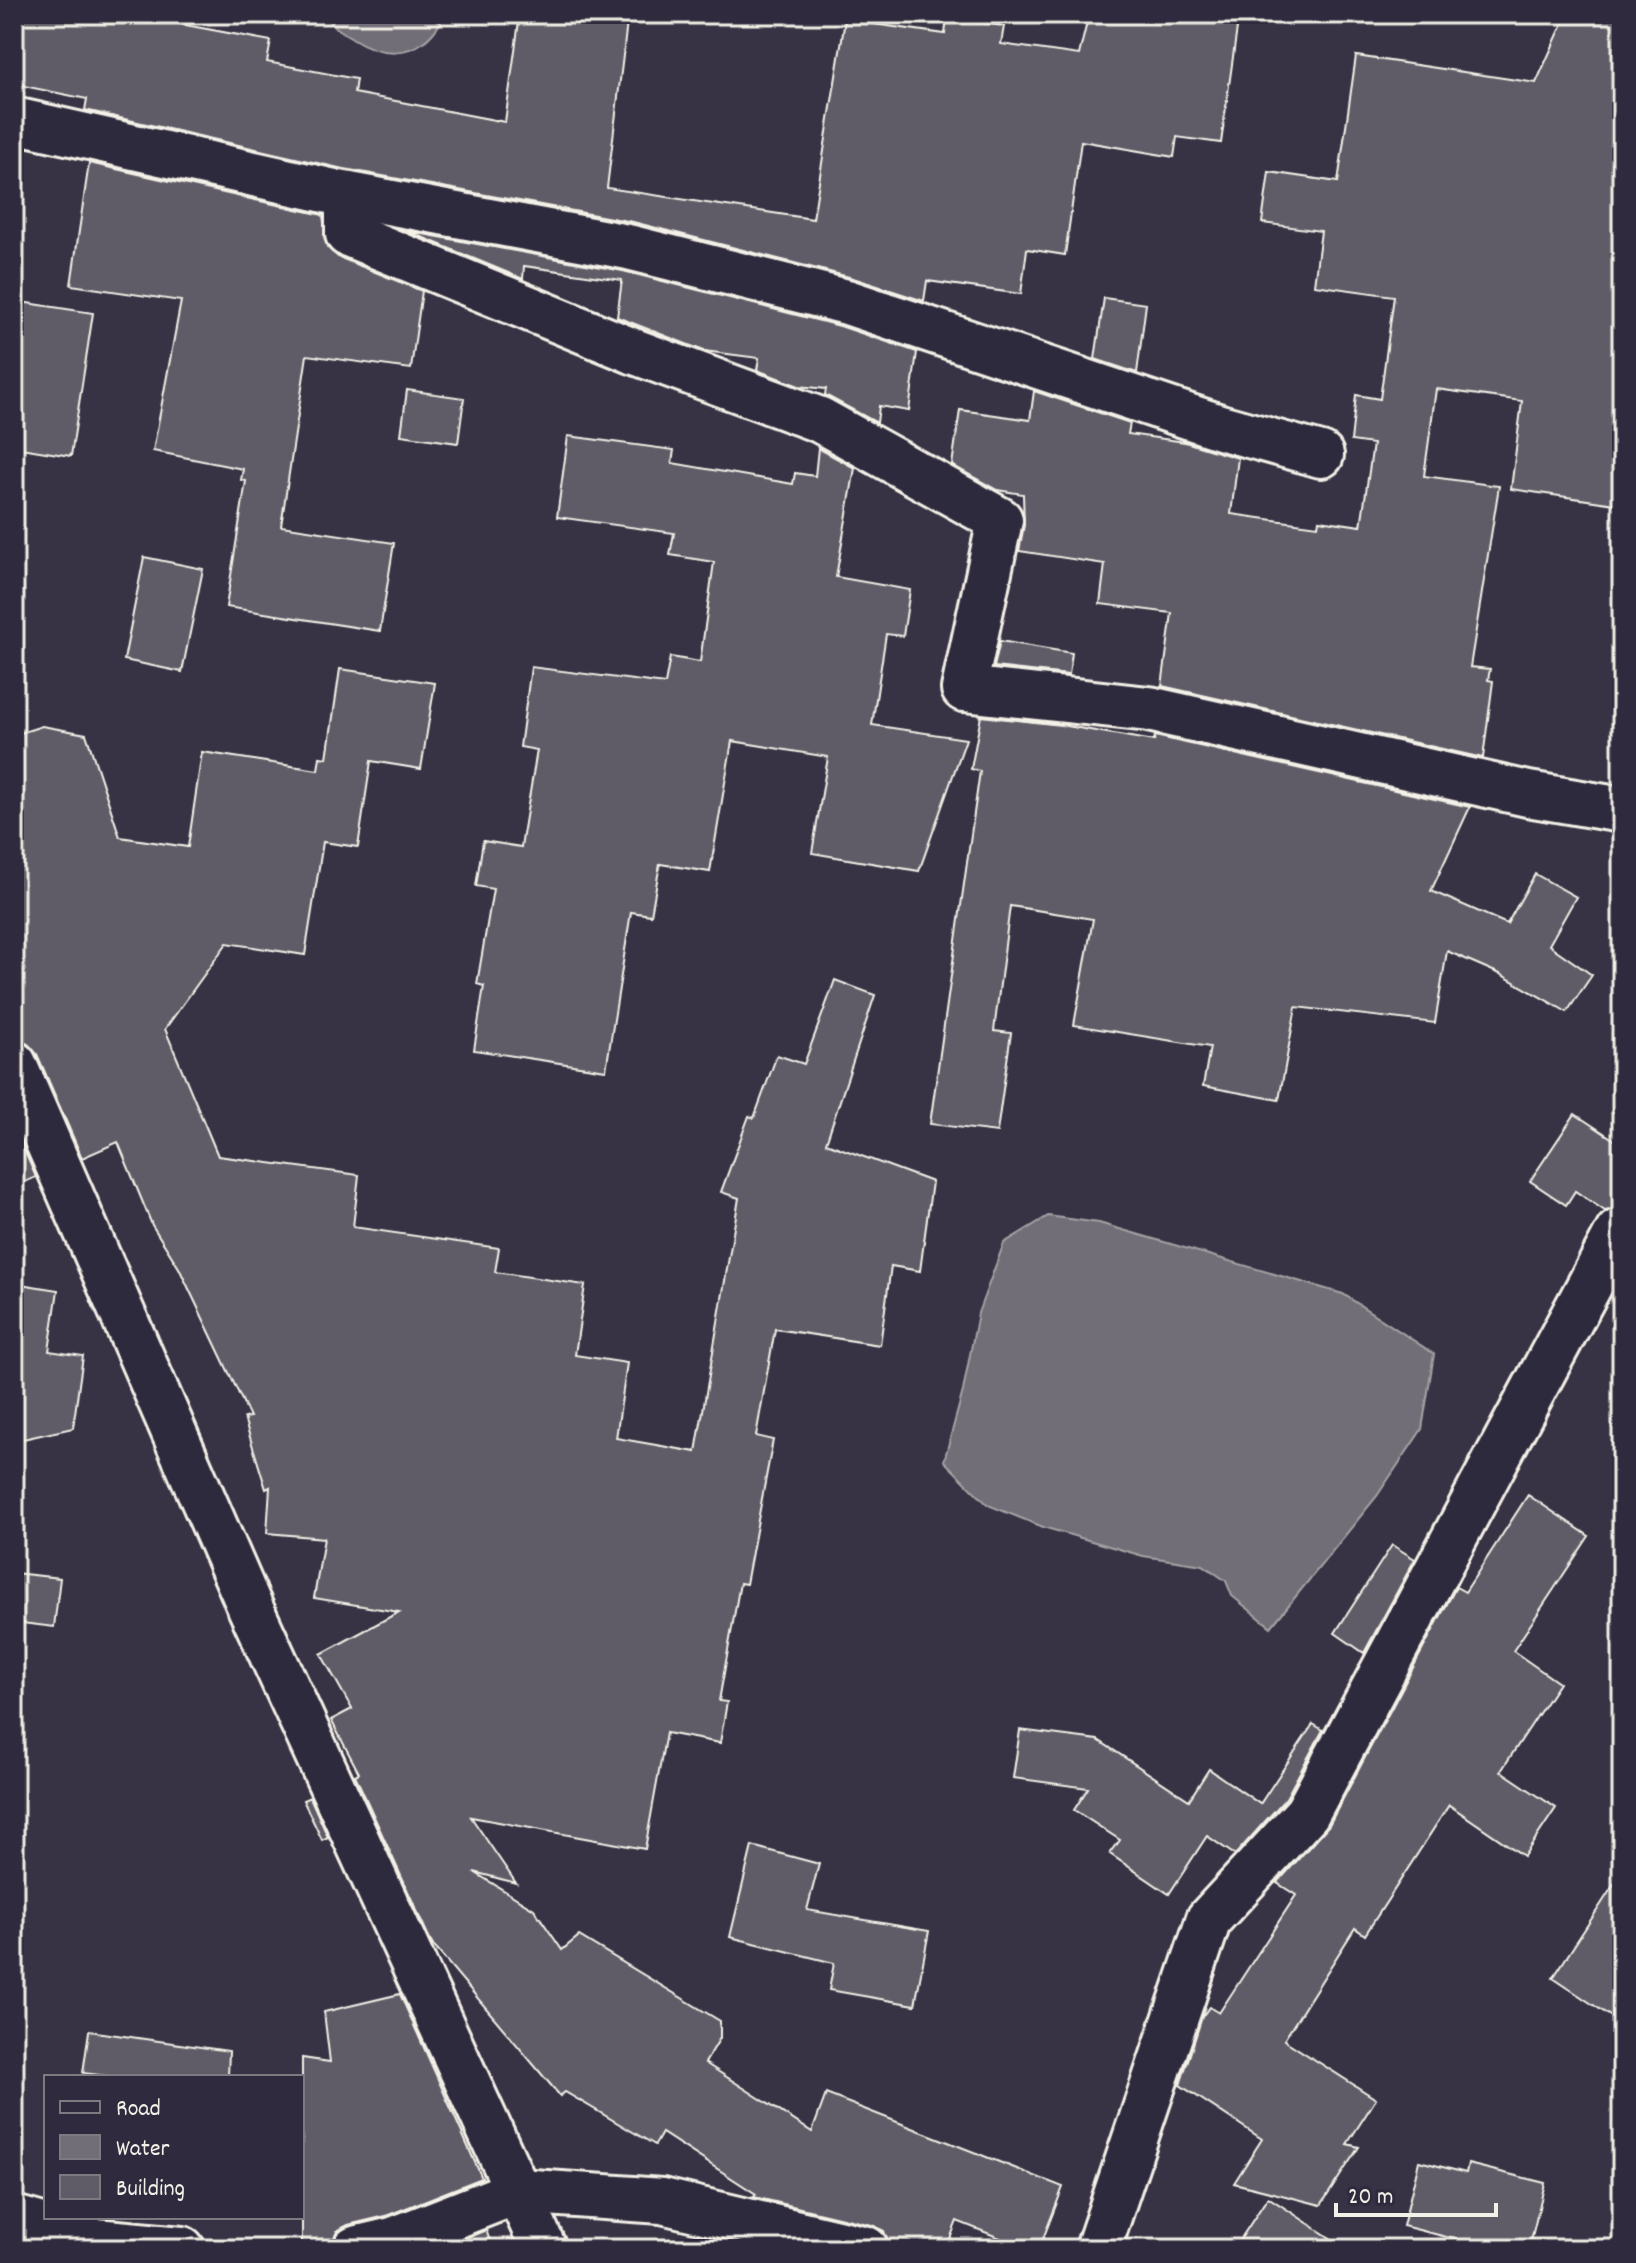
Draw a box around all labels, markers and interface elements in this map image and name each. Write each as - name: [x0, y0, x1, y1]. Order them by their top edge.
- legend: [44, 2075, 304, 2219]
- text: Road: [116, 2093, 161, 2127]
- text: Water: [116, 2133, 169, 2167]
- scale bar: [1336, 2167, 1496, 2217]
- text: Building: [116, 2173, 185, 2207]
- text: 20 m: [1348, 2181, 1394, 2215]

